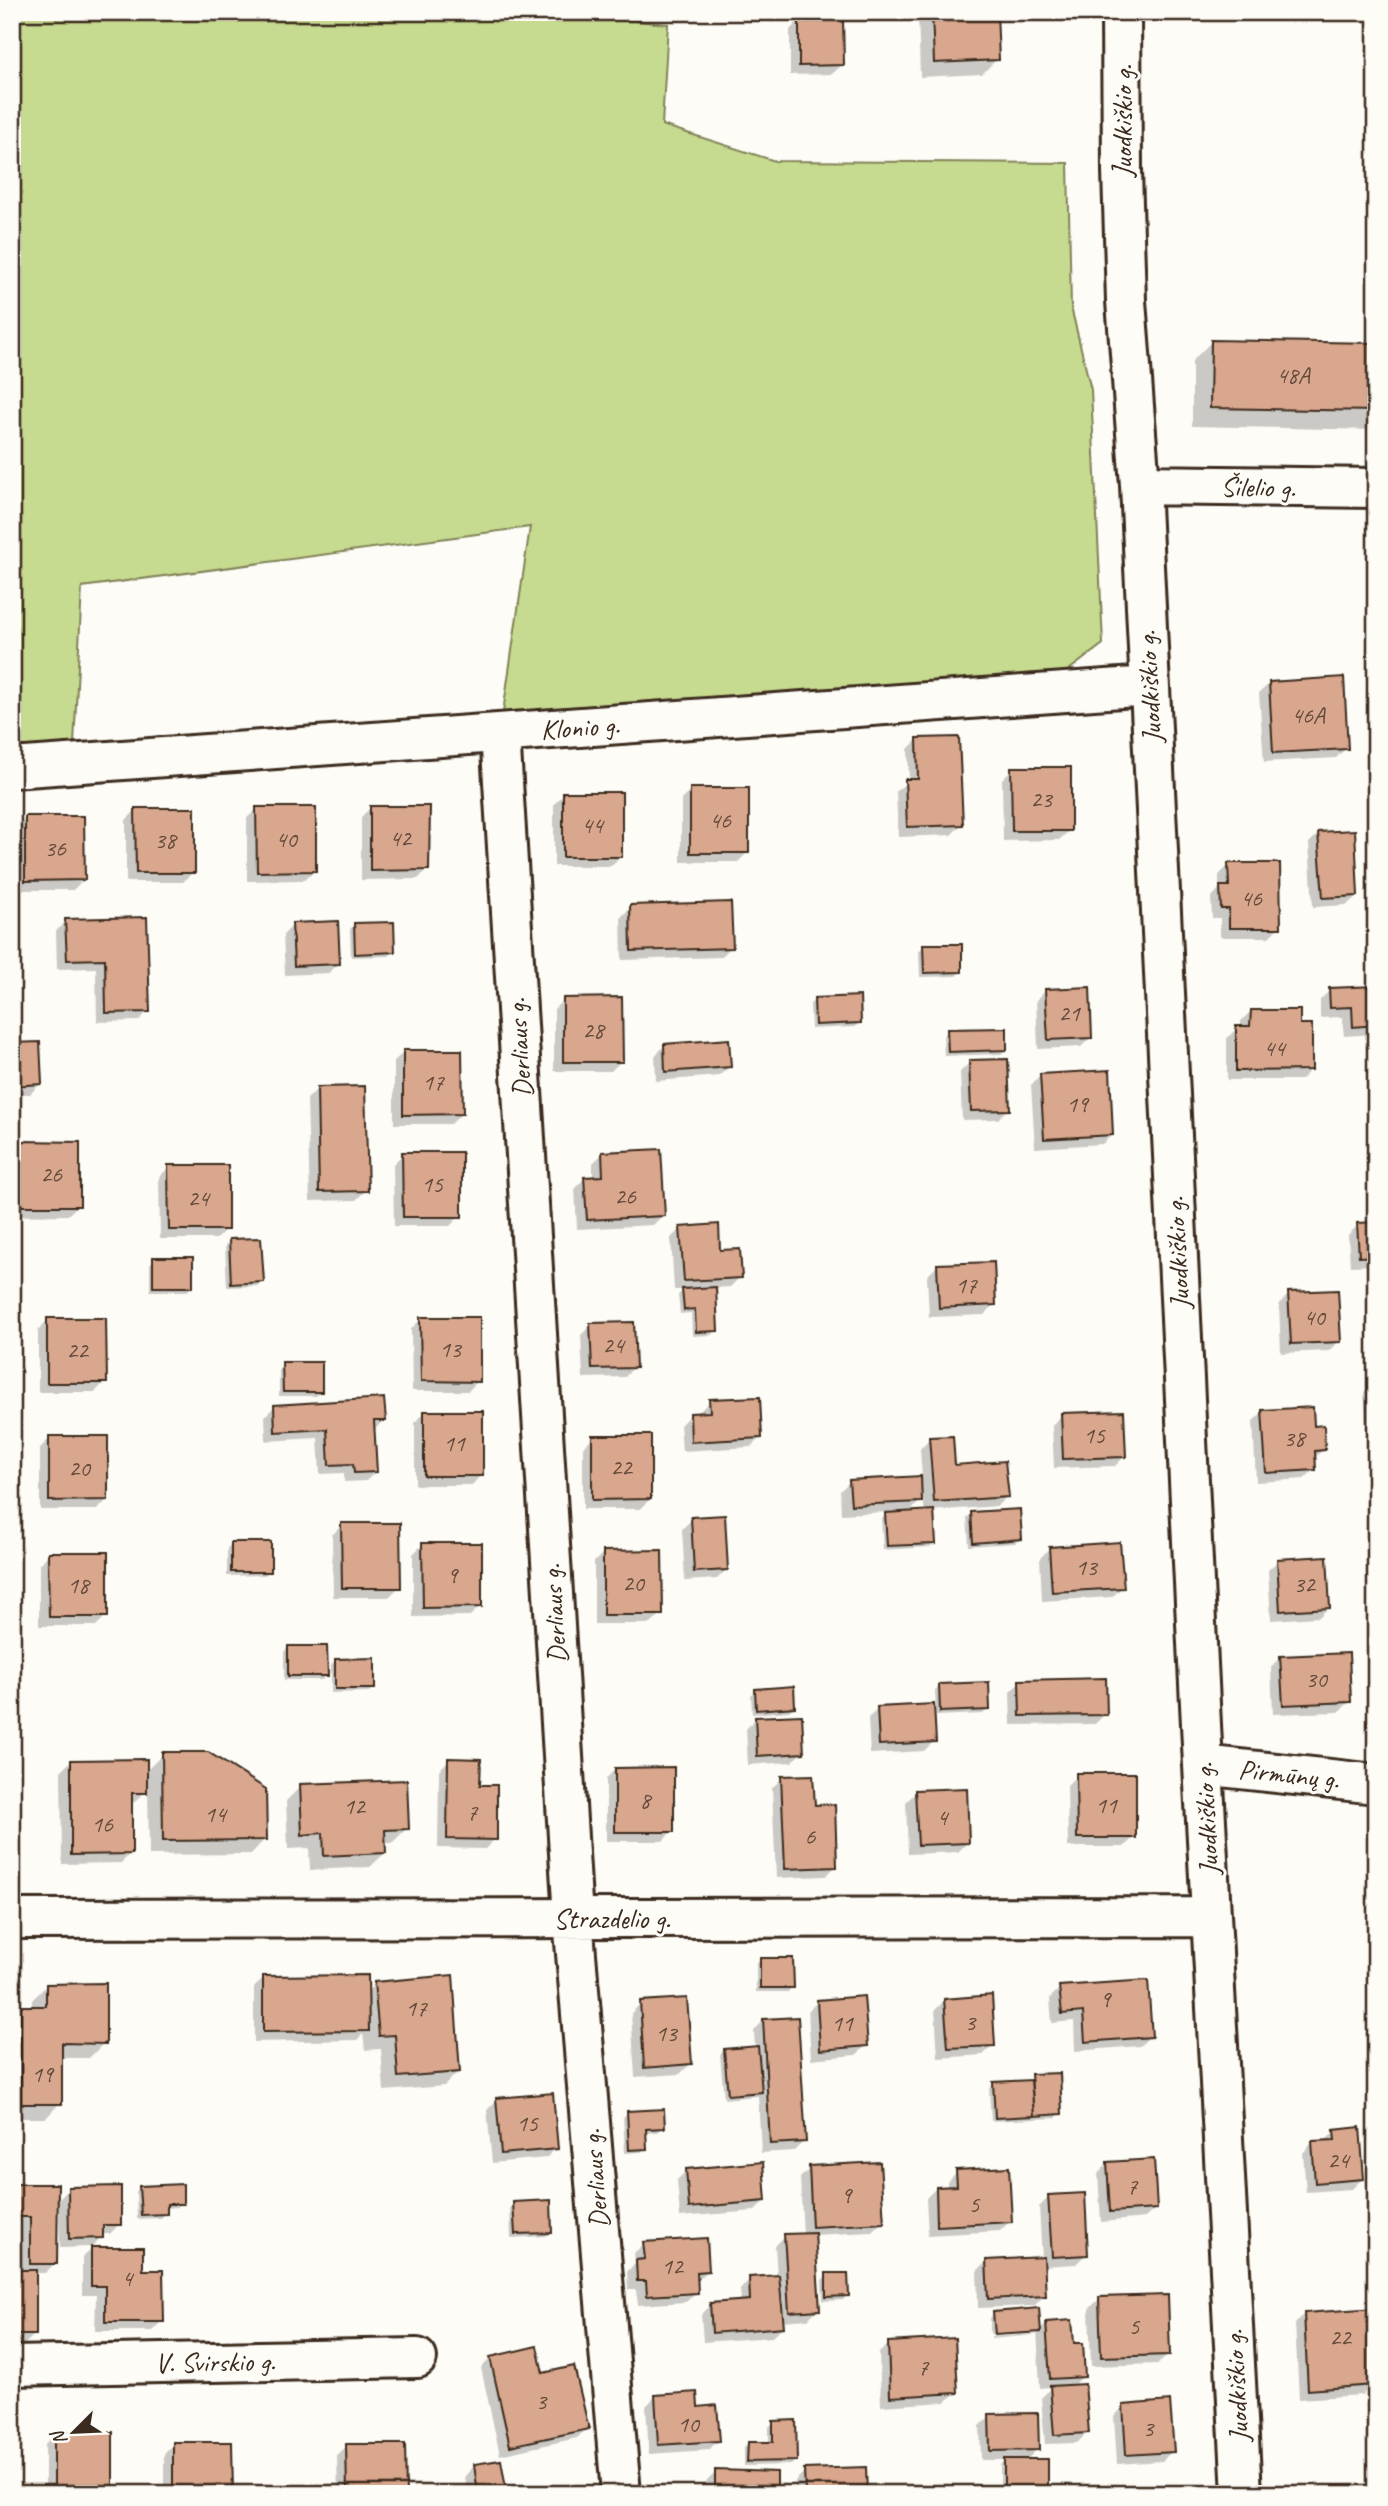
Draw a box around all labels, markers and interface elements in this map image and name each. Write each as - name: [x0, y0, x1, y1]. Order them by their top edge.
- street label: Juodkiškio g.: [1105, 64, 1140, 179]
- house number: 48A: [1276, 360, 1311, 390]
- street label: Šilelio g.: [1220, 469, 1296, 505]
- street label: Juodkiškio g.: [1129, 630, 1170, 746]
- house number: 46A: [1291, 700, 1326, 730]
- street label: Klonio g.: [539, 707, 621, 747]
- house number: 23: [1030, 784, 1054, 814]
- house number: 46: [709, 805, 732, 835]
- house number: 44: [581, 810, 605, 840]
- house number: 42: [389, 823, 413, 853]
- house number: 40: [275, 824, 299, 854]
- house number: 38: [154, 825, 178, 855]
- house number: 36: [44, 833, 67, 863]
- house number: 46: [1240, 883, 1263, 913]
- street label: Derliaus g.: [498, 997, 540, 1099]
- house number: 21: [1058, 998, 1081, 1028]
- house number: 28: [582, 1015, 606, 1045]
- house number: 44: [1263, 1033, 1287, 1063]
- house number: 17: [422, 1067, 445, 1097]
- house number: 19: [1066, 1089, 1090, 1119]
- house number: 26: [40, 1159, 63, 1189]
- house number: 15: [421, 1169, 444, 1199]
- house number: 26: [614, 1181, 637, 1211]
- house number: 24: [187, 1183, 211, 1213]
- street label: Juodkiškio g.: [1157, 1196, 1198, 1312]
- house number: 17: [955, 1270, 978, 1300]
- house number: 40: [1303, 1302, 1327, 1332]
- house number: 24: [602, 1330, 626, 1360]
- house number: 13: [439, 1334, 463, 1364]
- house number: 22: [66, 1335, 90, 1365]
- house number: 15: [1083, 1420, 1106, 1450]
- house number: 38: [1283, 1423, 1307, 1453]
- house number: 11: [443, 1428, 466, 1458]
- house number: 22: [610, 1452, 634, 1482]
- house number: 20: [68, 1453, 92, 1483]
- house number: 13: [1075, 1552, 1099, 1582]
- house number: 9: [447, 1560, 460, 1590]
- street label: Derliaus g.: [533, 1563, 575, 1665]
- house number: 20: [622, 1568, 646, 1598]
- house number: 32: [1293, 1569, 1317, 1599]
- house number: 18: [67, 1570, 91, 1600]
- house number: 30: [1305, 1664, 1329, 1694]
- street label: Pirmūnų g.: [1237, 1751, 1342, 1797]
- street label: Juodkiškio g.: [1186, 1762, 1227, 1878]
- house number: 8: [640, 1785, 653, 1815]
- house number: 11: [1095, 1790, 1118, 1820]
- house number: 12: [343, 1791, 367, 1821]
- house number: 7: [467, 1797, 479, 1827]
- house number: 14: [204, 1799, 228, 1829]
- house number: 4: [937, 1802, 950, 1832]
- house number: 16: [91, 1809, 114, 1839]
- house number: 6: [805, 1821, 817, 1851]
- street label: Strazdelio g.: [554, 1901, 671, 1936]
- house number: 9: [1100, 1984, 1113, 2014]
- house number: 17: [405, 1993, 428, 2023]
- house number: 3: [965, 2007, 978, 2037]
- house number: 11: [831, 2008, 854, 2038]
- house number: 13: [655, 2018, 679, 2048]
- house number: 19: [31, 2059, 55, 2089]
- house number: 15: [516, 2108, 539, 2138]
- street label: Derliaus g.: [573, 2128, 617, 2230]
- house number: 24: [1327, 2145, 1351, 2175]
- house number: 7: [1127, 2171, 1139, 2201]
- house number: 9: [841, 2180, 854, 2210]
- house number: 5: [969, 2189, 981, 2219]
- house number: 12: [661, 2251, 685, 2281]
- house number: 4: [122, 2263, 135, 2293]
- house number: 5: [1129, 2311, 1141, 2341]
- house number: 22: [1329, 2322, 1353, 2352]
- street label: Juodkiškio g.: [1216, 2329, 1257, 2445]
- street label: V. Svirskio g.: [155, 2343, 276, 2381]
- house number: 7: [918, 2352, 930, 2382]
- house number: 3: [536, 2386, 549, 2416]
- north arrow: [38, 2398, 108, 2468]
- house number: 10: [677, 2409, 701, 2439]
- house number: 3: [1143, 2413, 1156, 2443]
- text: N: [45, 2425, 73, 2449]

